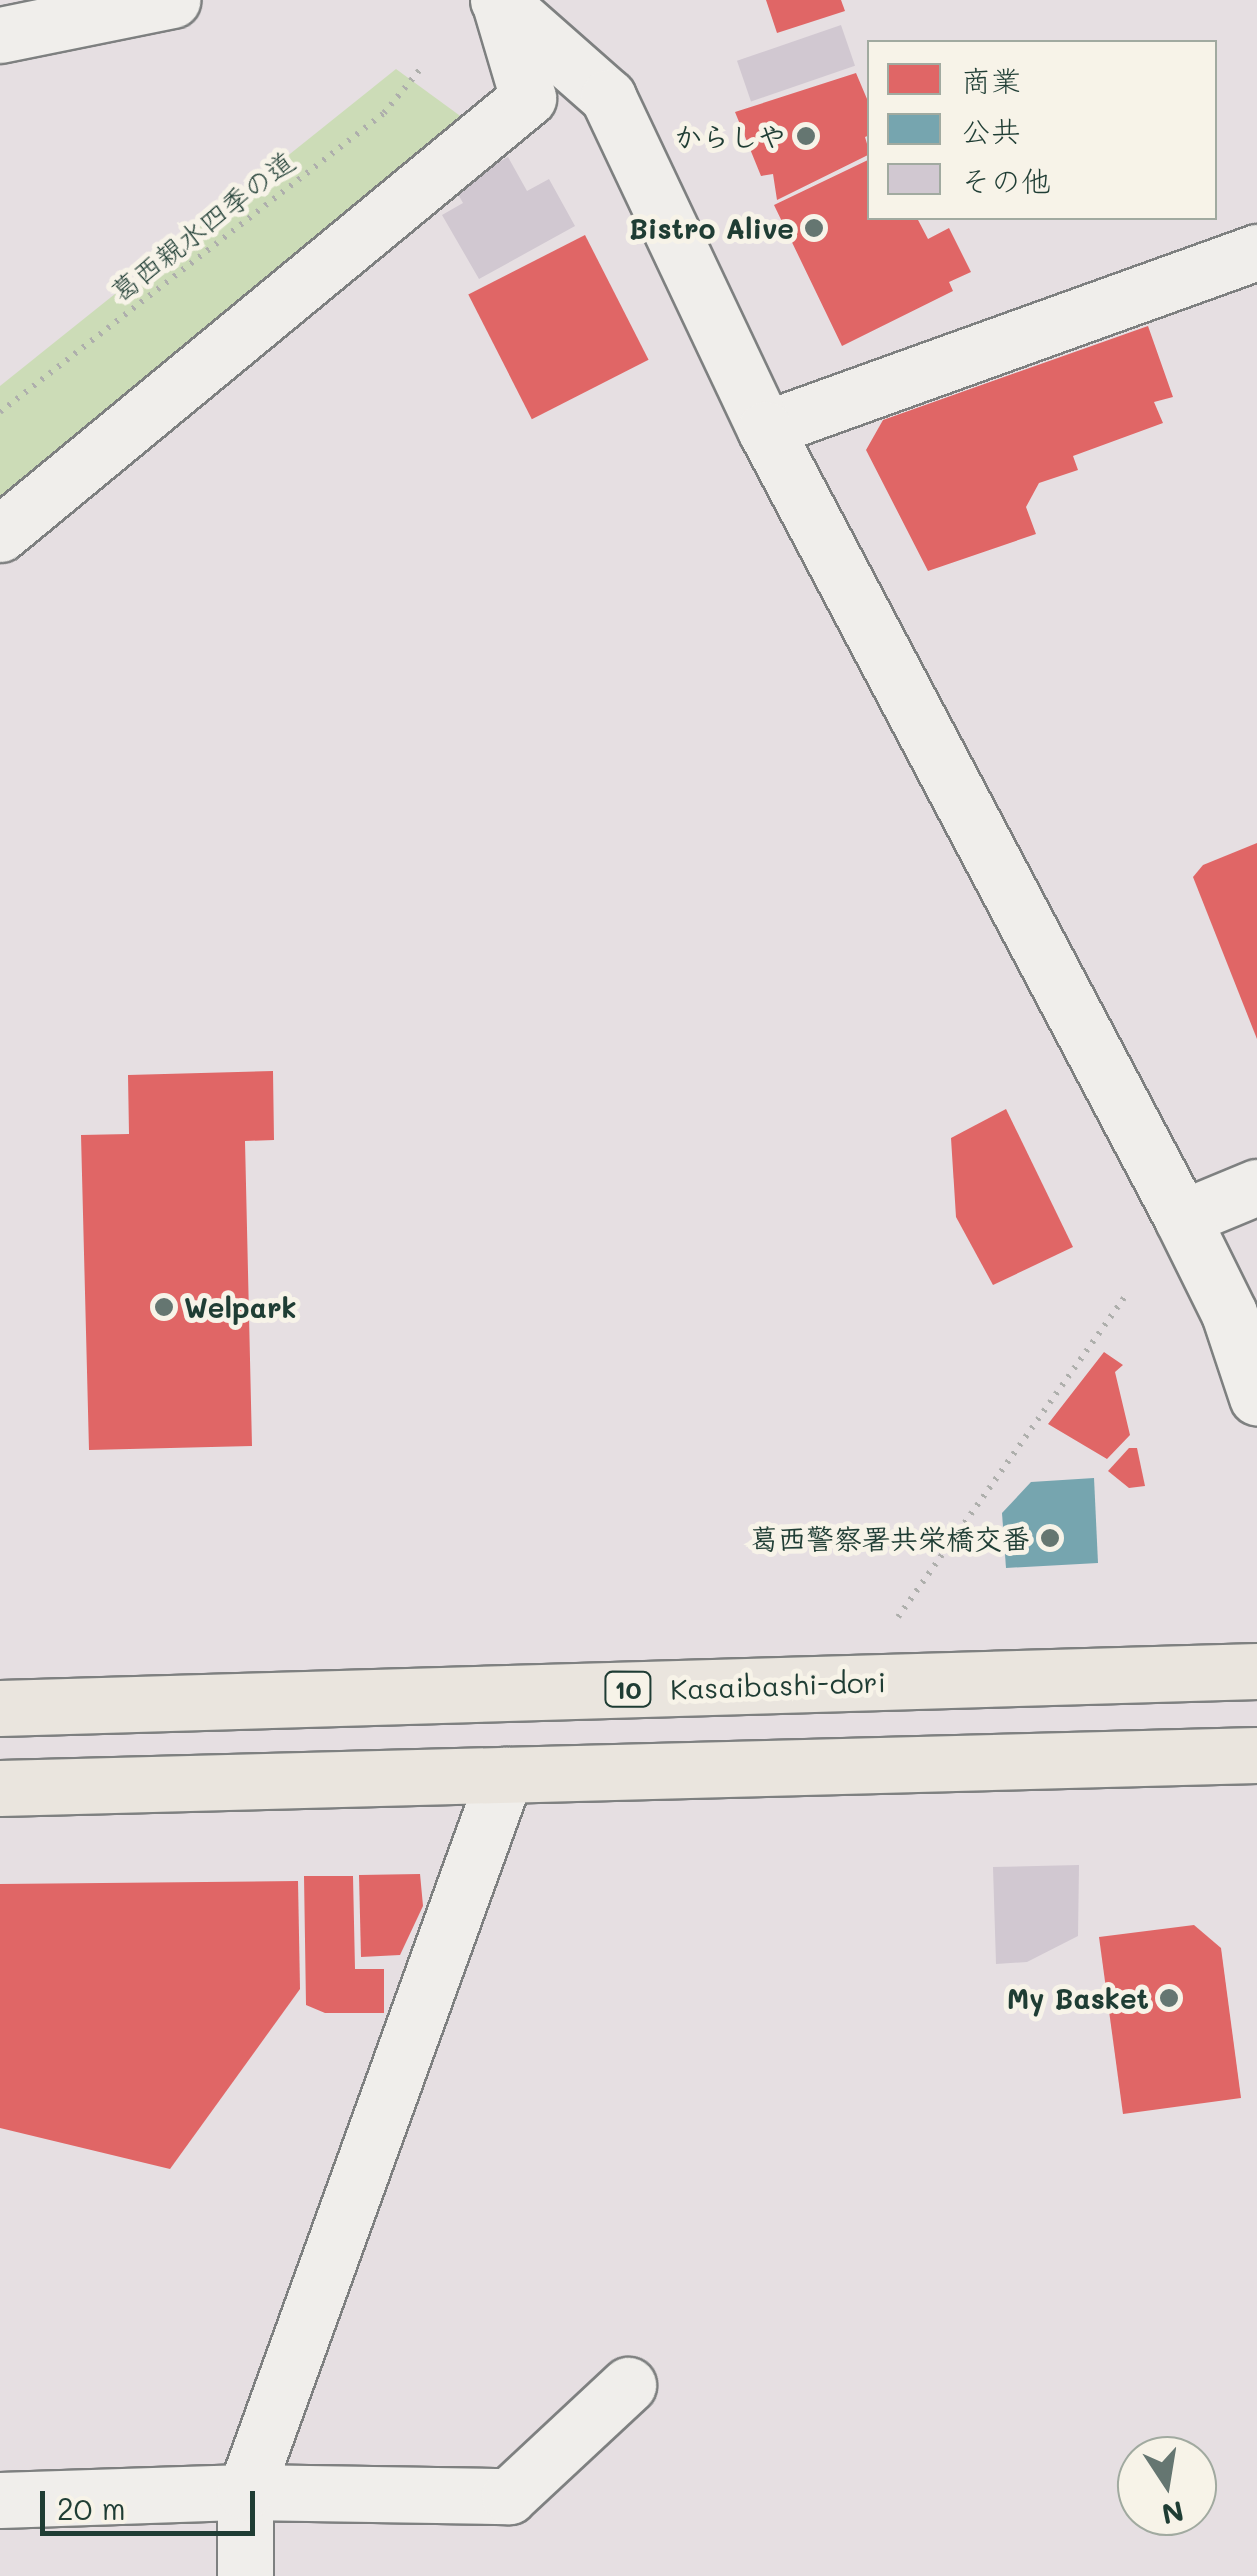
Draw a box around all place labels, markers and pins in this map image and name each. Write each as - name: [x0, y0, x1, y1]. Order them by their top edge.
- place label: からしや: [674, 119, 786, 153]
- marker: からしや: [795, 125, 817, 147]
- place label: Bistro Alive: [629, 211, 794, 245]
- marker: Bistro Alive: [803, 217, 825, 239]
- place label: Welpark: [184, 1290, 297, 1324]
- marker: Welpark: [153, 1296, 175, 1318]
- place label: 葛西警察署共栄橋交番: [750, 1521, 1030, 1555]
- marker: 葛西警察署共栄橋交番: [1039, 1527, 1061, 1549]
- place label: My Basket: [1007, 1981, 1149, 2015]
- marker: My Basket: [1158, 1987, 1180, 2009]

